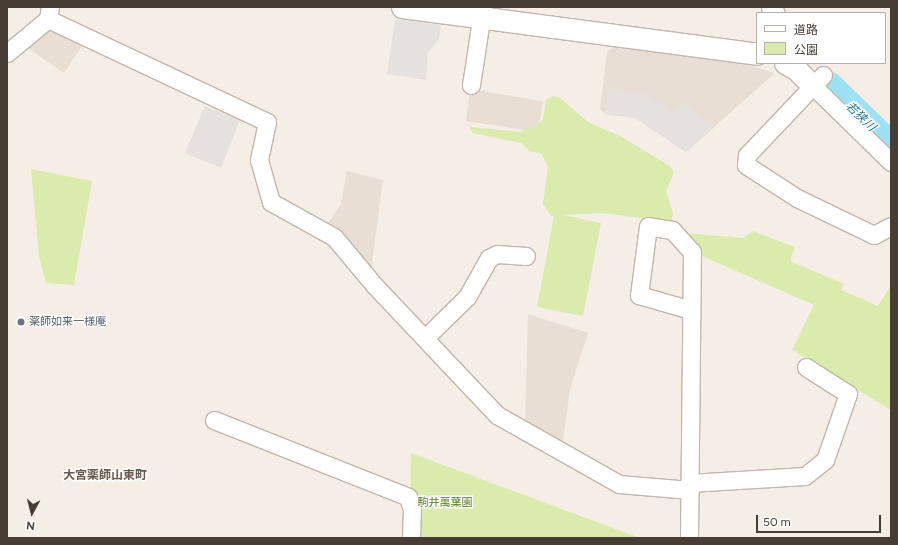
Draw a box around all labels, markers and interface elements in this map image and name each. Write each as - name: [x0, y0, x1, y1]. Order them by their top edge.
- legend: [756, 12, 886, 64]
- text: 道路: [794, 23, 818, 37]
- text: 公園: [794, 43, 818, 57]
- water label: 若狭川: [842, 99, 878, 135]
- place label: 薬師如来一様庵: [29, 315, 106, 329]
- marker: 薬師如来一様庵: [16, 317, 26, 327]
- district label: 大宮薬師山東町: [63, 469, 147, 483]
- north arrow: [12, 493, 52, 533]
- park label: 駒井萬葉園: [418, 496, 472, 510]
- scale bar: [758, 507, 883, 533]
- text: 50 m: [763, 515, 791, 529]
- text: N: [25, 518, 36, 532]

